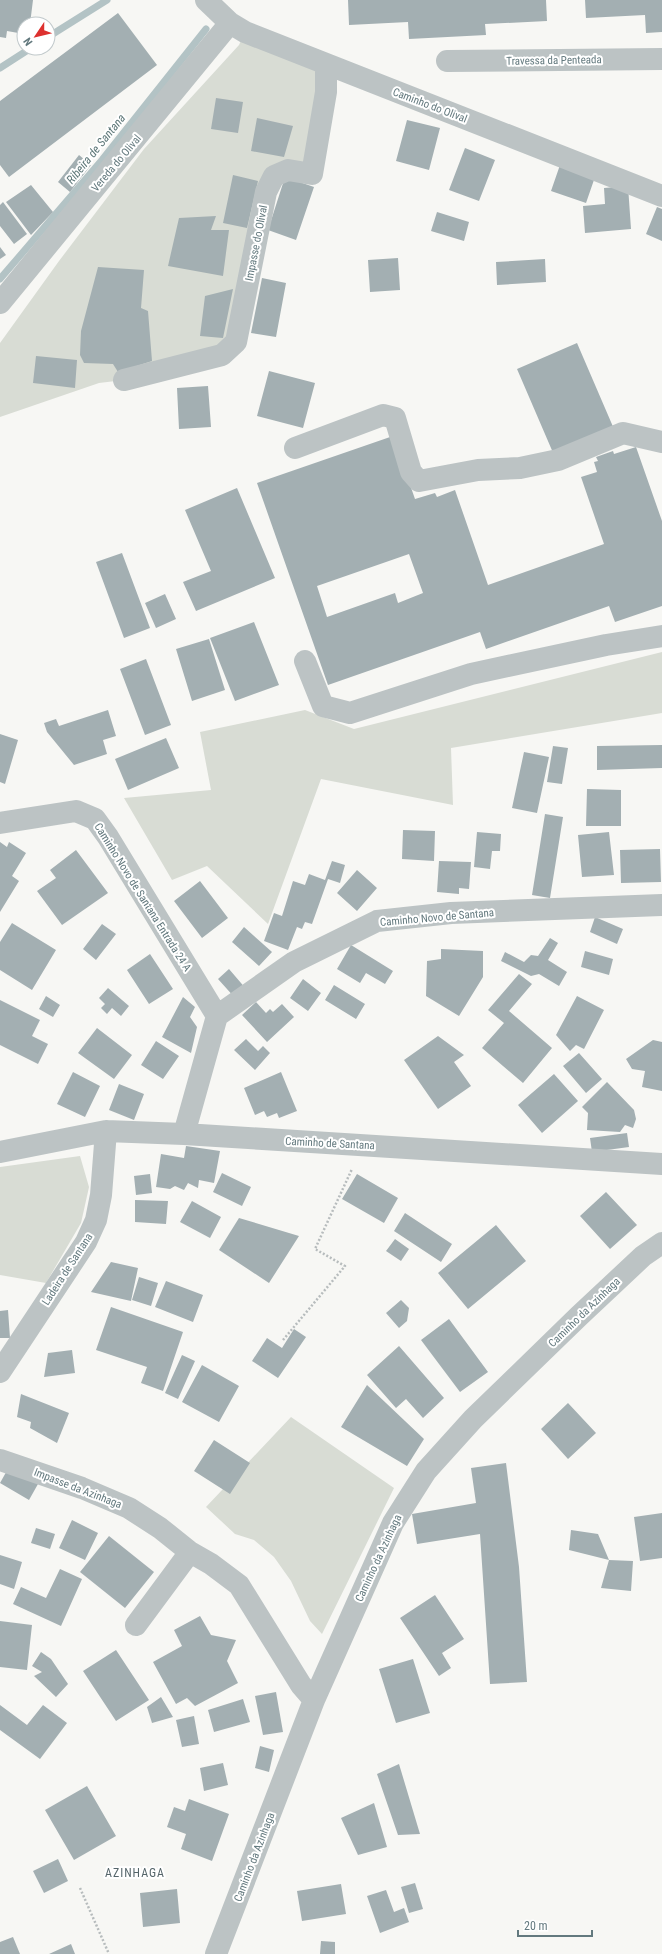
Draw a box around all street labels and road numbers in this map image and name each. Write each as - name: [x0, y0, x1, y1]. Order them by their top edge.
- street label: Travessa da Penteada: [506, 53, 602, 68]
- street label: Caminho do Olival: [391, 85, 469, 126]
- street label: Vereda do Olival: [89, 132, 144, 194]
- street label: Impasse do Olival: [243, 204, 270, 282]
- street label: Caminho Novo de Santana Entrada 24 A: [91, 821, 194, 974]
- street label: Caminho Novo de Santana: [379, 906, 495, 929]
- street label: Caminho de Santana: [285, 1135, 375, 1152]
- street label: Ladeira de Santana: [39, 1231, 96, 1308]
- street label: Caminho da Azinhaga: [546, 1275, 623, 1350]
- street label: Impasse da Azinhaga: [32, 1466, 124, 1511]
- street label: Caminho da Azinhaga: [353, 1513, 404, 1604]
- street label: Caminho da Azinhaga: [231, 1811, 277, 1904]

